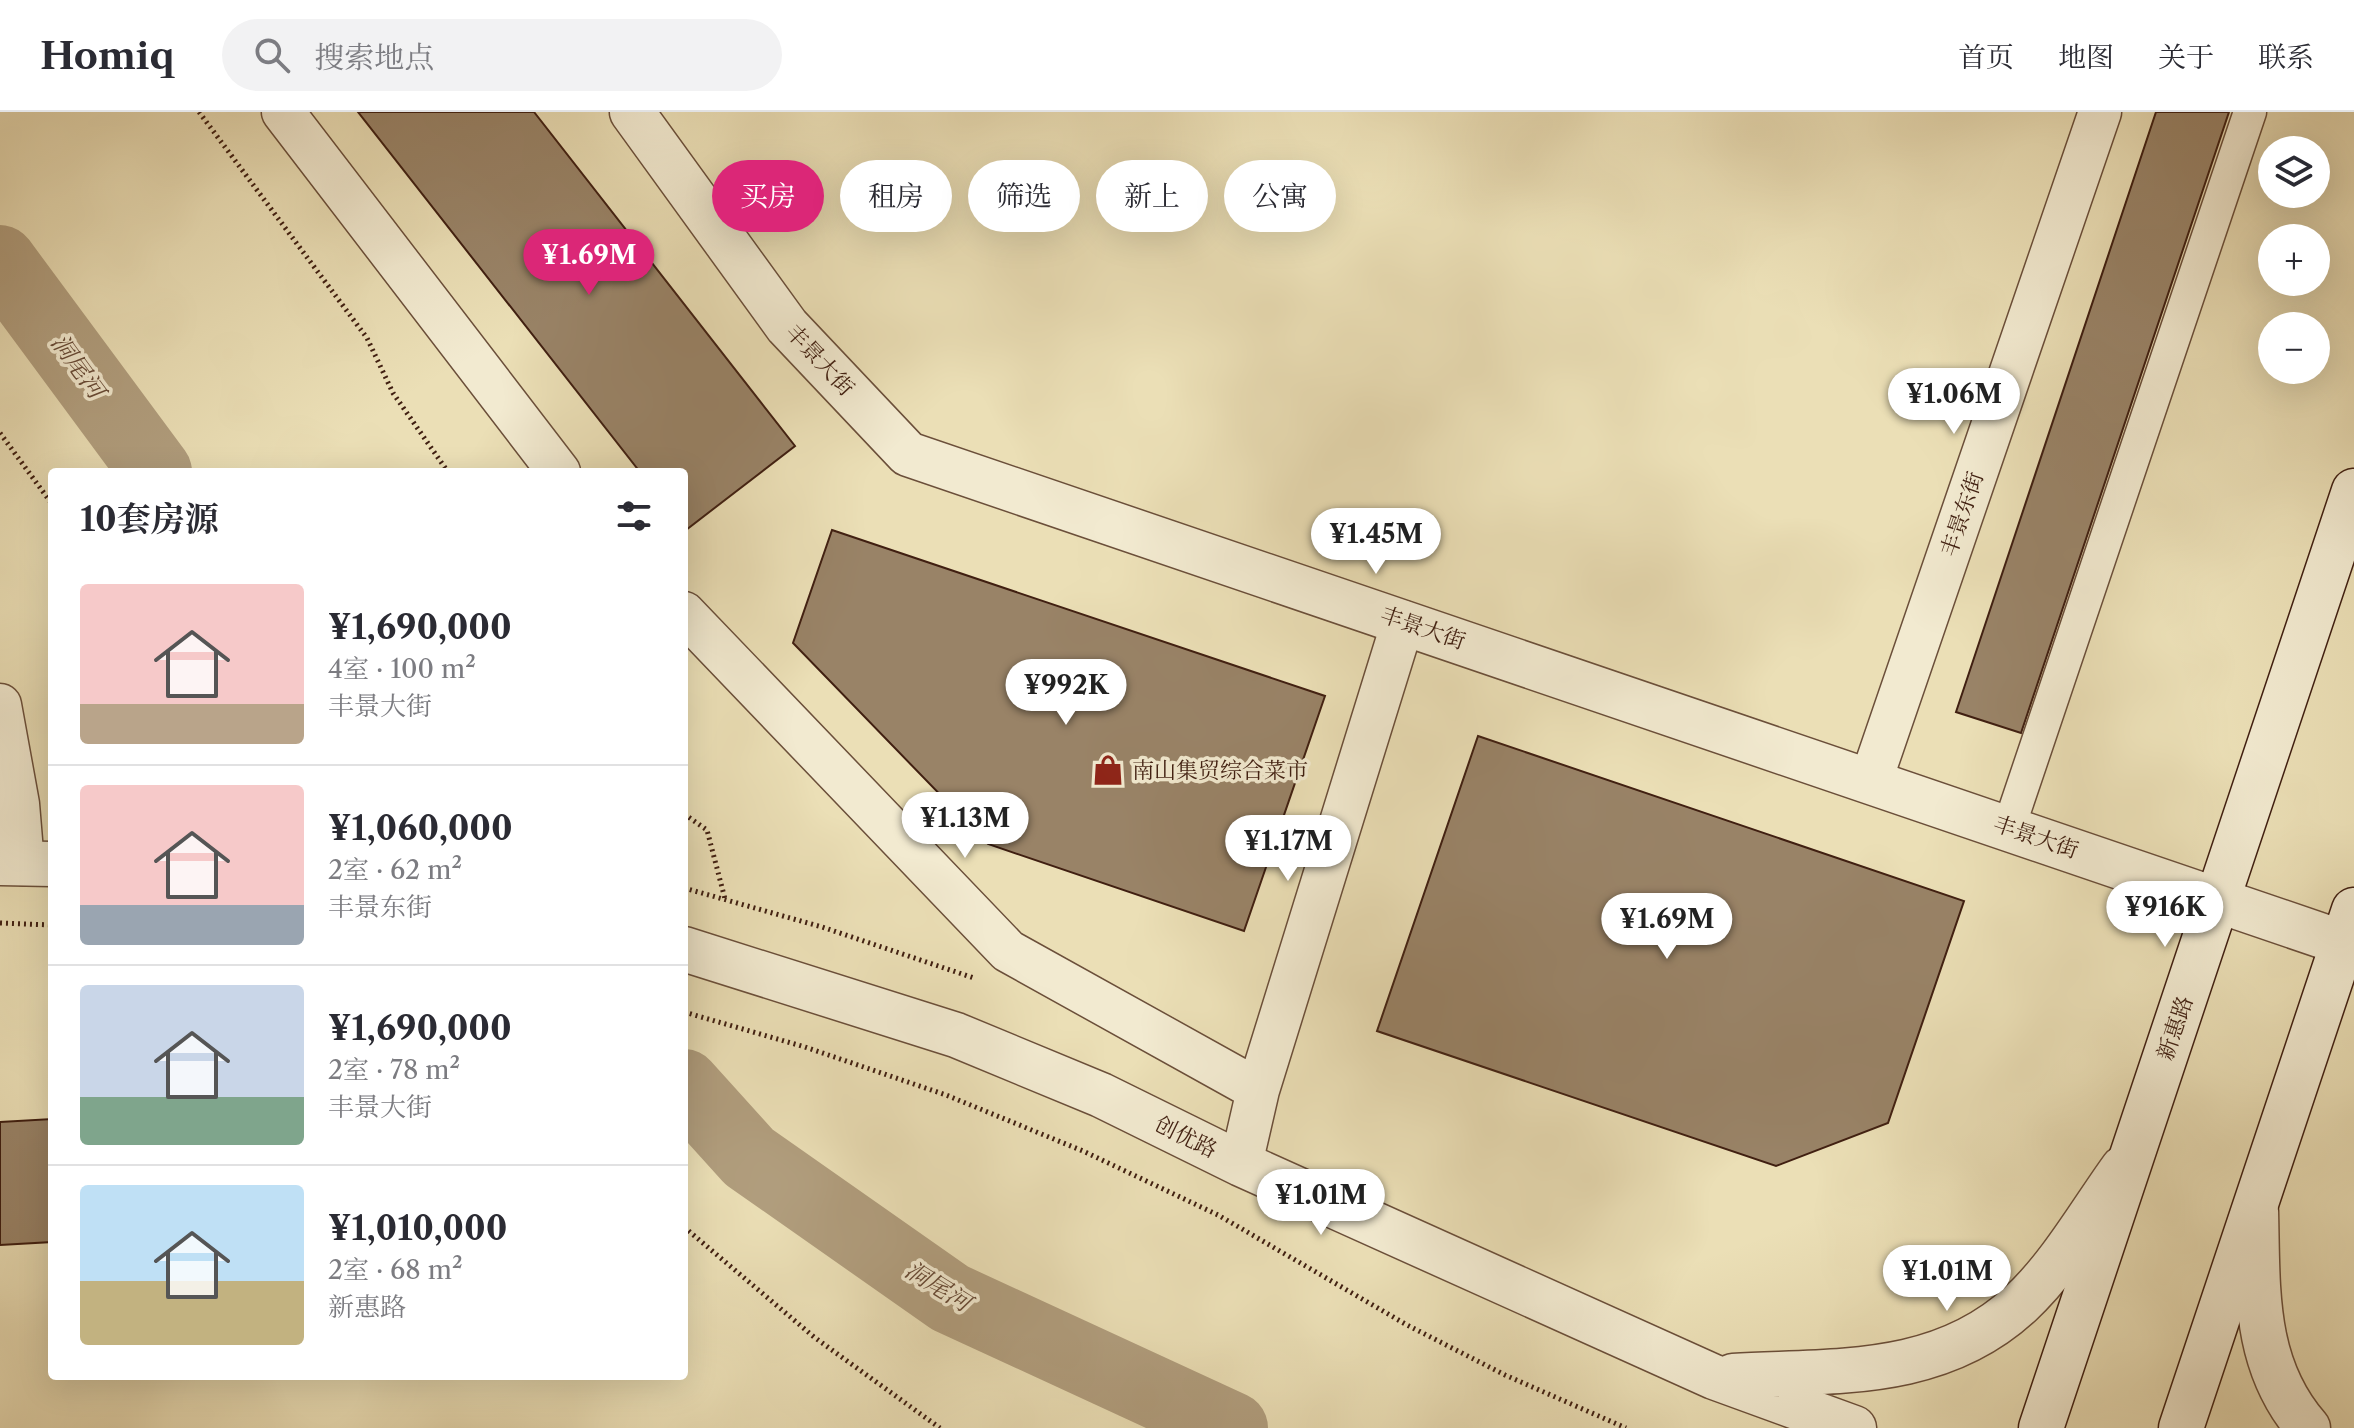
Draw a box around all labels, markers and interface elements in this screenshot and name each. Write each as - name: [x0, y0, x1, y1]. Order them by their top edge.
- search box: [222, 19, 782, 91]
- text: Homiq: [40, 32, 174, 79]
- icon: search: [250, 33, 294, 77]
- text: 搜索地点: [314, 39, 434, 76]
- text: 首页: [1958, 40, 2014, 74]
- text: 地图: [2058, 40, 2114, 74]
- text: 关于: [2158, 40, 2214, 74]
- text: 联系: [2258, 40, 2314, 74]
- map controls: [2258, 136, 2330, 384]
- button: layers: [2258, 136, 2330, 208]
- chip: 买房: [712, 160, 824, 232]
- chip: 租房: [840, 160, 952, 232]
- chip: 筛选: [968, 160, 1080, 232]
- chip: 新上: [1096, 160, 1208, 232]
- chip: 公寓: [1224, 160, 1336, 232]
- button: +: [2258, 224, 2330, 296]
- pin: ¥1.69M: [524, 229, 654, 297]
- text: ¥1.69M: [541, 239, 637, 271]
- button: −: [2258, 312, 2330, 384]
- street label: 丰景大街: [780, 319, 860, 401]
- water label: 洞尾河: [45, 328, 113, 407]
- pin: ¥1.06M: [1889, 368, 2019, 436]
- text: ¥1.06M: [1906, 378, 2002, 410]
- street label: 丰景东街: [1935, 468, 1989, 560]
- icon: filters: [612, 494, 656, 538]
- text: 10套房源: [80, 498, 219, 540]
- pin: ¥1.45M: [1311, 508, 1441, 576]
- text: ¥1.45M: [1329, 518, 1423, 550]
- street label: 丰景大街: [1377, 601, 1469, 655]
- text: ¥1,690,000: [328, 606, 512, 648]
- icon: home: [144, 616, 240, 712]
- text: 4室 · 100 m²: [328, 653, 476, 685]
- pin: ¥992K: [1010, 659, 1122, 727]
- text: ¥992K: [1024, 669, 1108, 701]
- text: 丰景大街: [328, 690, 432, 722]
- shop icon: 南山集贸综合菜市: [1091, 753, 1125, 787]
- place label: 南山集贸综合菜市: [1132, 757, 1308, 784]
- pin: ¥1.13M: [900, 792, 1030, 860]
- text: ¥1.13M: [920, 802, 1010, 834]
- text: ¥1,060,000: [328, 807, 513, 849]
- street label: 丰景大街: [1990, 810, 2082, 864]
- pin: ¥1.17M: [1223, 815, 1353, 883]
- icon: home: [144, 817, 240, 913]
- text: ¥1.17M: [1243, 825, 1333, 857]
- text: 2室 · 62 m²: [328, 854, 462, 886]
- pin: ¥916K: [2109, 881, 2221, 949]
- text: 丰景东街: [328, 891, 432, 923]
- text: ¥916K: [2124, 891, 2206, 923]
- pin: ¥1.69M: [1602, 893, 1732, 961]
- text: ¥1.69M: [1619, 903, 1715, 935]
- street label: 新惠路: [2151, 992, 2199, 1064]
- text: ¥1,690,000: [328, 1007, 512, 1049]
- icon: home: [144, 1017, 240, 1113]
- text: 2室 · 78 m²: [328, 1054, 460, 1086]
- text: 丰景大街: [328, 1091, 432, 1123]
- street label: 创优路: [1150, 1110, 1222, 1164]
- pin: ¥1.01M: [1256, 1169, 1386, 1237]
- text: ¥1.01M: [1275, 1179, 1367, 1211]
- text: ¥1,010,000: [328, 1207, 507, 1249]
- icon: home: [144, 1217, 240, 1313]
- pin: ¥1.01M: [1882, 1245, 2012, 1313]
- text: 2室 · 68 m²: [328, 1254, 463, 1286]
- water label: 洞尾河: [900, 1255, 980, 1319]
- text: ¥1.01M: [1901, 1255, 1993, 1287]
- text: 新惠路: [328, 1291, 406, 1323]

